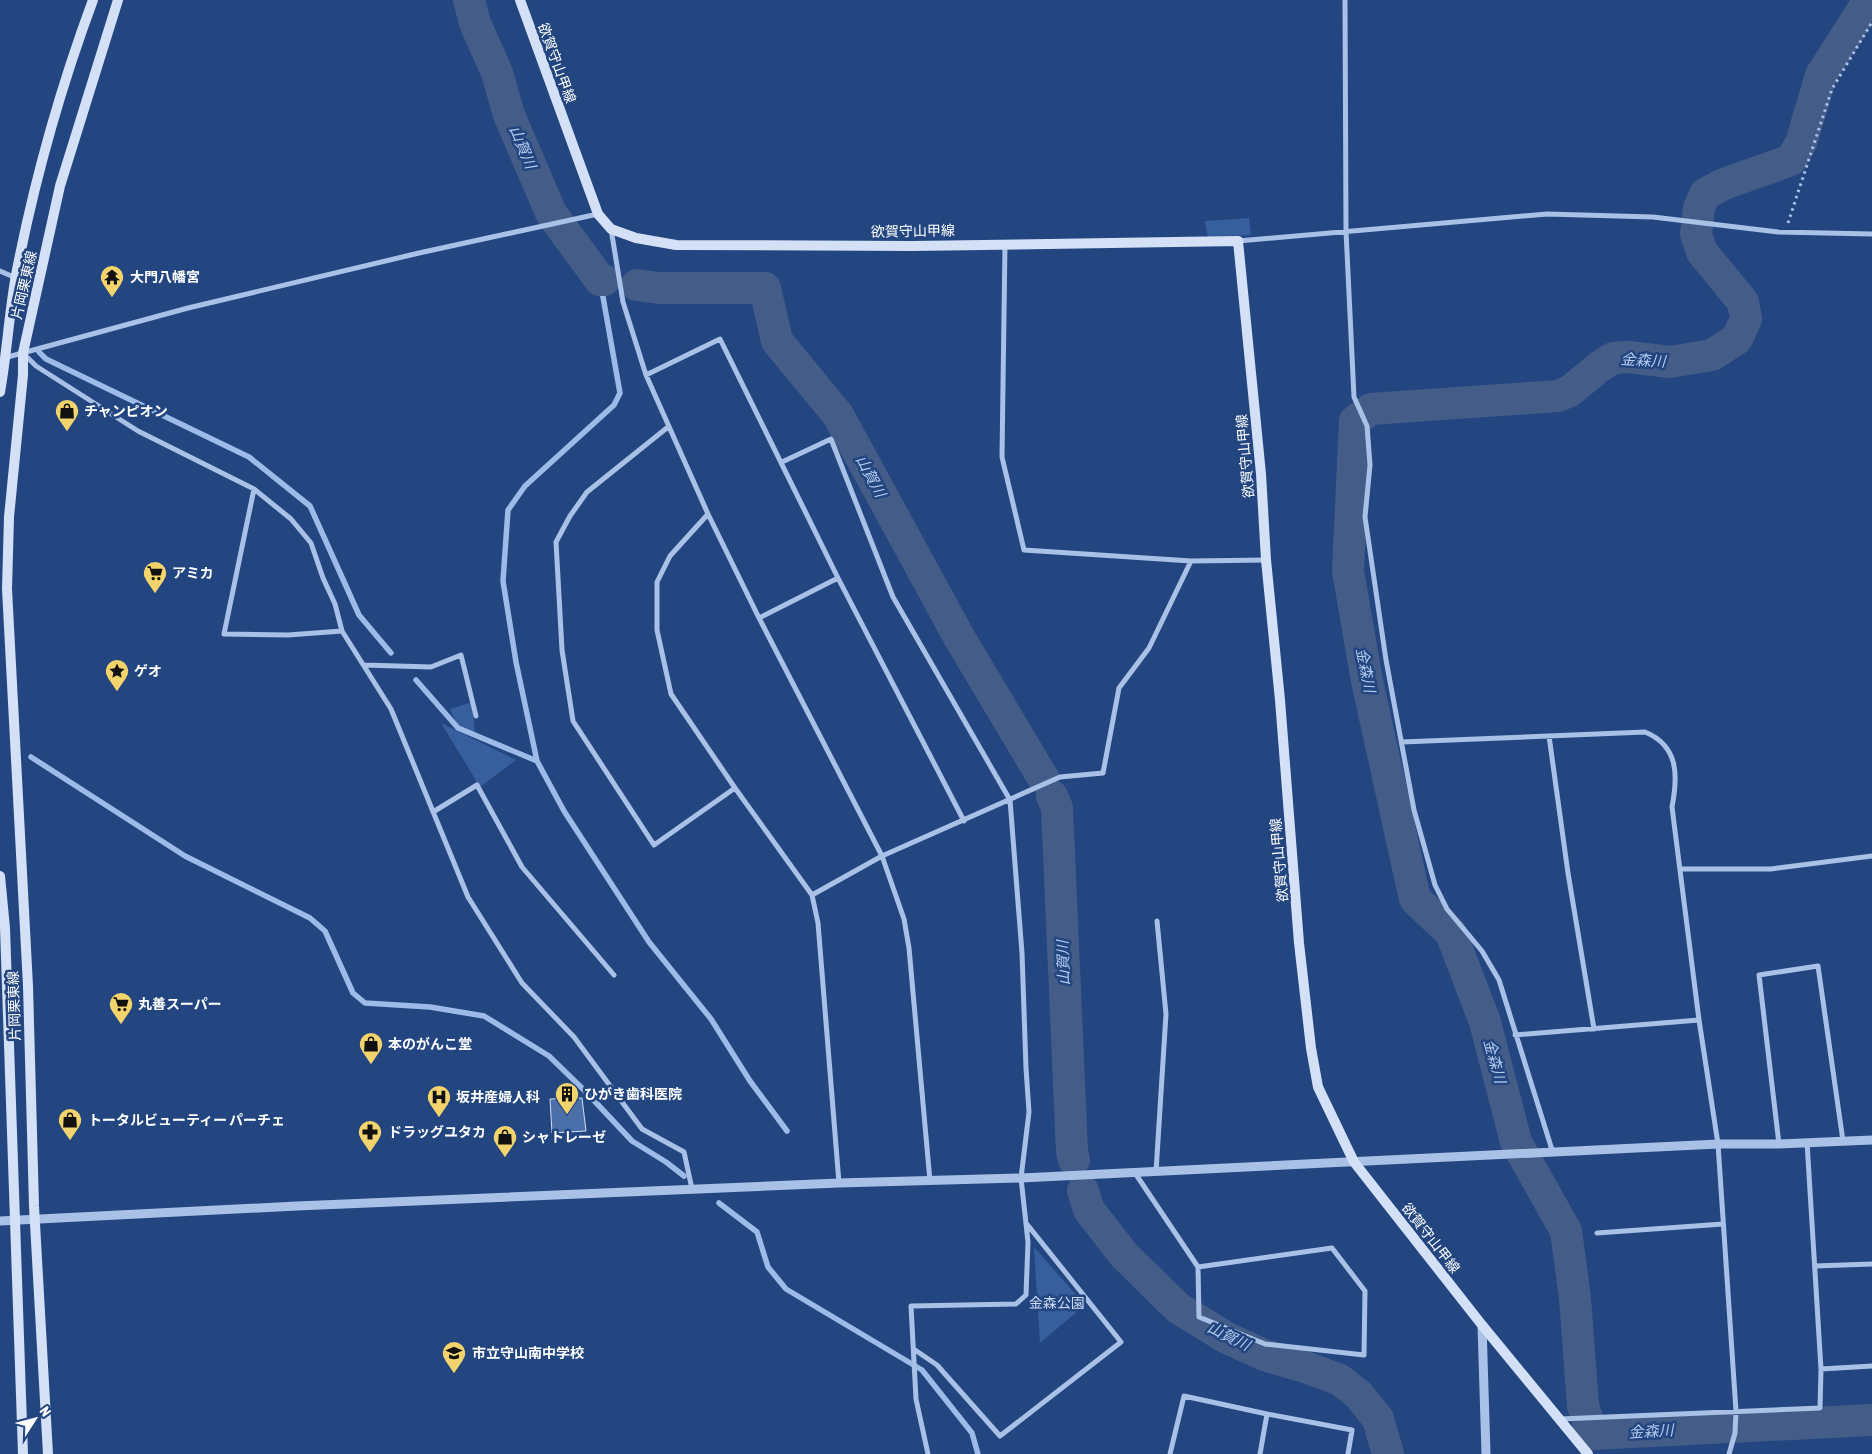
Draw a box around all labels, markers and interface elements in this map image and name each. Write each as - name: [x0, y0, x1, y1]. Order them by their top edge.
- street label: 欲賀守山甲線: [535, 21, 579, 105]
- water label: 山賀川: [506, 123, 540, 173]
- street label: 欲賀守山甲線: [871, 222, 955, 240]
- street label: 片岡栗東線: [8, 249, 40, 321]
- temple icon: 大門八幡宮: [99, 264, 125, 298]
- place label: 大門八幡宮: [130, 269, 200, 285]
- water label: 金森川: [1620, 350, 1668, 370]
- shop icon: チャンピオン: [54, 398, 80, 432]
- place label: チャンピオン: [84, 403, 168, 419]
- street label: 欲賀守山甲線: [1233, 413, 1257, 499]
- water label: 山賀川: [853, 452, 890, 502]
- supermarket icon: アミカ: [142, 560, 168, 594]
- place label: アミカ: [172, 565, 214, 581]
- water label: 金森川: [1353, 646, 1379, 696]
- place icon: ゲオ: [104, 658, 130, 692]
- place label: ゲオ: [134, 663, 162, 679]
- street label: 欲賀守山甲線: [1267, 817, 1291, 903]
- water label: 山賀川: [1054, 938, 1072, 986]
- street label: 片岡栗東線: [5, 971, 23, 1041]
- supermarket icon: 丸善スーパー: [108, 991, 134, 1025]
- place label: 丸善スーパー: [138, 996, 222, 1012]
- shop icon: 本のがんこ堂: [358, 1031, 384, 1065]
- place label: 本のがんこ堂: [388, 1036, 472, 1052]
- water label: 金森川: [1481, 1037, 1510, 1087]
- building icon: ひがき歯科医院: [554, 1081, 580, 1115]
- hospital icon: 坂井産婦人科: [426, 1084, 452, 1118]
- place label: ひがき歯科医院: [584, 1086, 682, 1102]
- place label: 坂井産婦人科: [456, 1089, 540, 1105]
- shop icon: トータルビューティー パーチェ: [57, 1107, 83, 1141]
- place label: トータルビューティー パーチェ: [88, 1112, 285, 1128]
- pharmacy icon: ドラッグユタカ: [357, 1119, 383, 1153]
- place label: ドラッグユタカ: [388, 1124, 486, 1140]
- shop icon: シャトレーゼ: [492, 1124, 518, 1158]
- place label: シャトレーゼ: [522, 1129, 606, 1145]
- street label: 欲賀守山甲線: [1399, 1200, 1463, 1276]
- park label: 金森公園: [1029, 1295, 1085, 1311]
- water label: 山賀川: [1205, 1318, 1255, 1354]
- school or university icon: 市立守山南中学校: [441, 1340, 467, 1374]
- place label: 市立守山南中学校: [472, 1345, 584, 1361]
- north arrow: [10, 1394, 60, 1444]
- text: N: [37, 1403, 54, 1419]
- water label: 金森川: [1628, 1421, 1676, 1441]

